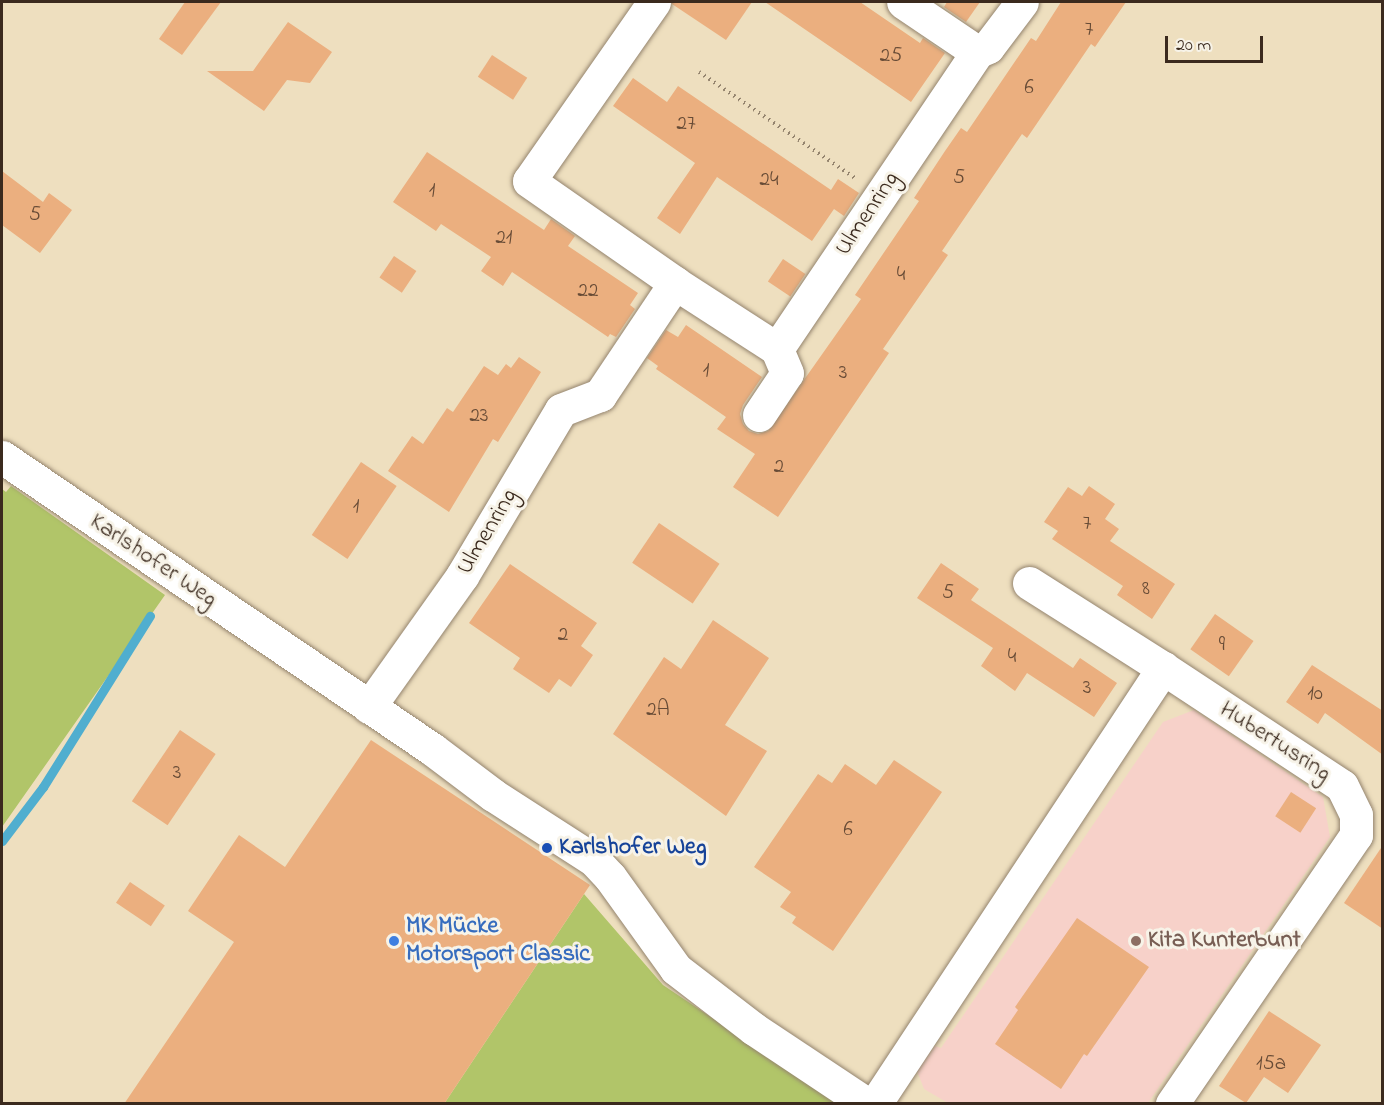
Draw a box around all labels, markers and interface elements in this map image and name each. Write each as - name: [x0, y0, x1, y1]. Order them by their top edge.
- house number: 7: [1085, 17, 1093, 43]
- scale bar: [1168, 24, 1266, 62]
- text: 20 m: [1176, 33, 1211, 59]
- house number: 25: [880, 43, 902, 69]
- house number: 6: [1024, 75, 1034, 101]
- house number: 27: [676, 111, 696, 137]
- house number: 5: [953, 165, 965, 191]
- house number: 24: [759, 167, 779, 193]
- street label: Ulmenring: [830, 167, 906, 261]
- house number: 1: [429, 178, 435, 204]
- house number: 5: [29, 202, 41, 228]
- house number: 21: [495, 225, 513, 251]
- house number: 4: [897, 262, 905, 288]
- house number: 22: [578, 278, 598, 304]
- house number: 1: [703, 358, 709, 384]
- house number: 3: [839, 360, 847, 386]
- house number: 23: [469, 403, 489, 429]
- house number: 2: [774, 454, 784, 480]
- street label: Ulmenring: [451, 484, 525, 580]
- house number: 1: [353, 494, 359, 520]
- street label: Karlshofer Weg: [84, 508, 222, 614]
- house number: 7: [1083, 511, 1091, 537]
- house number: 8: [1142, 576, 1150, 602]
- house number: 5: [942, 580, 954, 606]
- house number: 2: [558, 622, 568, 648]
- house number: 9: [1219, 632, 1225, 658]
- house number: 4: [1008, 644, 1016, 670]
- house number: 3: [1083, 675, 1091, 701]
- house number: 10: [1307, 681, 1323, 707]
- street label: Hubertusring: [1214, 695, 1336, 789]
- house number: 2A: [646, 697, 670, 723]
- house number: 3: [173, 760, 181, 786]
- house number: 6: [843, 817, 853, 843]
- place label: Karlshofer Weg: [559, 834, 707, 862]
- marker: Karlshofer Weg: [540, 841, 554, 855]
- place label: MK Mücke Motorsport Classic: [406, 913, 590, 969]
- place label: Kita Kunterbunt: [1148, 927, 1301, 955]
- marker: MK Mücke Motorsport Classic: [387, 934, 401, 948]
- marker: Kita Kunterbunt: [1129, 934, 1143, 948]
- house number: 15a: [1256, 1051, 1286, 1077]

